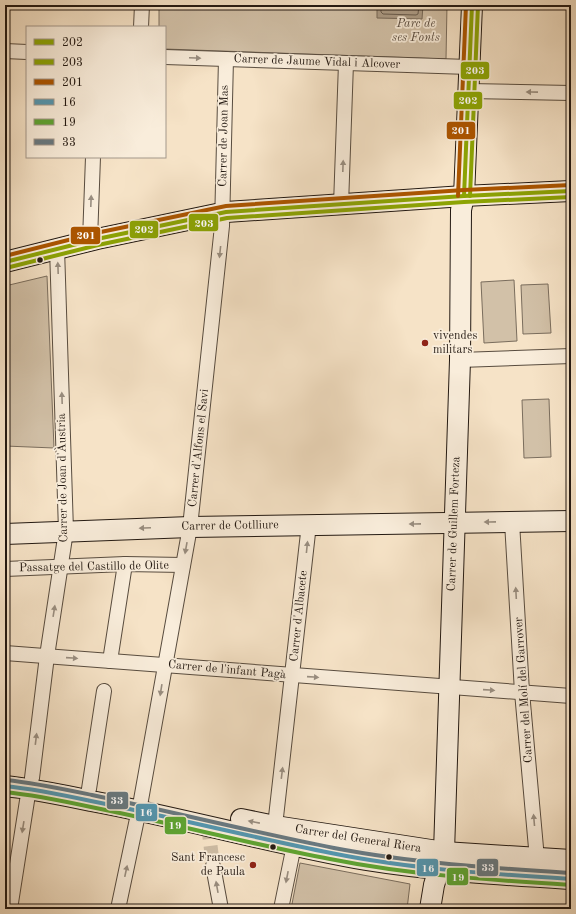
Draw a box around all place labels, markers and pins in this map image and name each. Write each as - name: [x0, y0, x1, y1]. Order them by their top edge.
- unlabelled marker: [35, 255, 45, 265]
- place label: vivendes militars: [433, 330, 477, 356]
- marker: vivendes militars: [420, 338, 430, 348]
- unlabelled marker: [268, 842, 278, 852]
- place label: Sant Francesc de Paula: [171, 852, 245, 878]
- unlabelled marker: [384, 852, 394, 862]
- marker: Sant Francesc de Paula: [248, 860, 258, 870]

